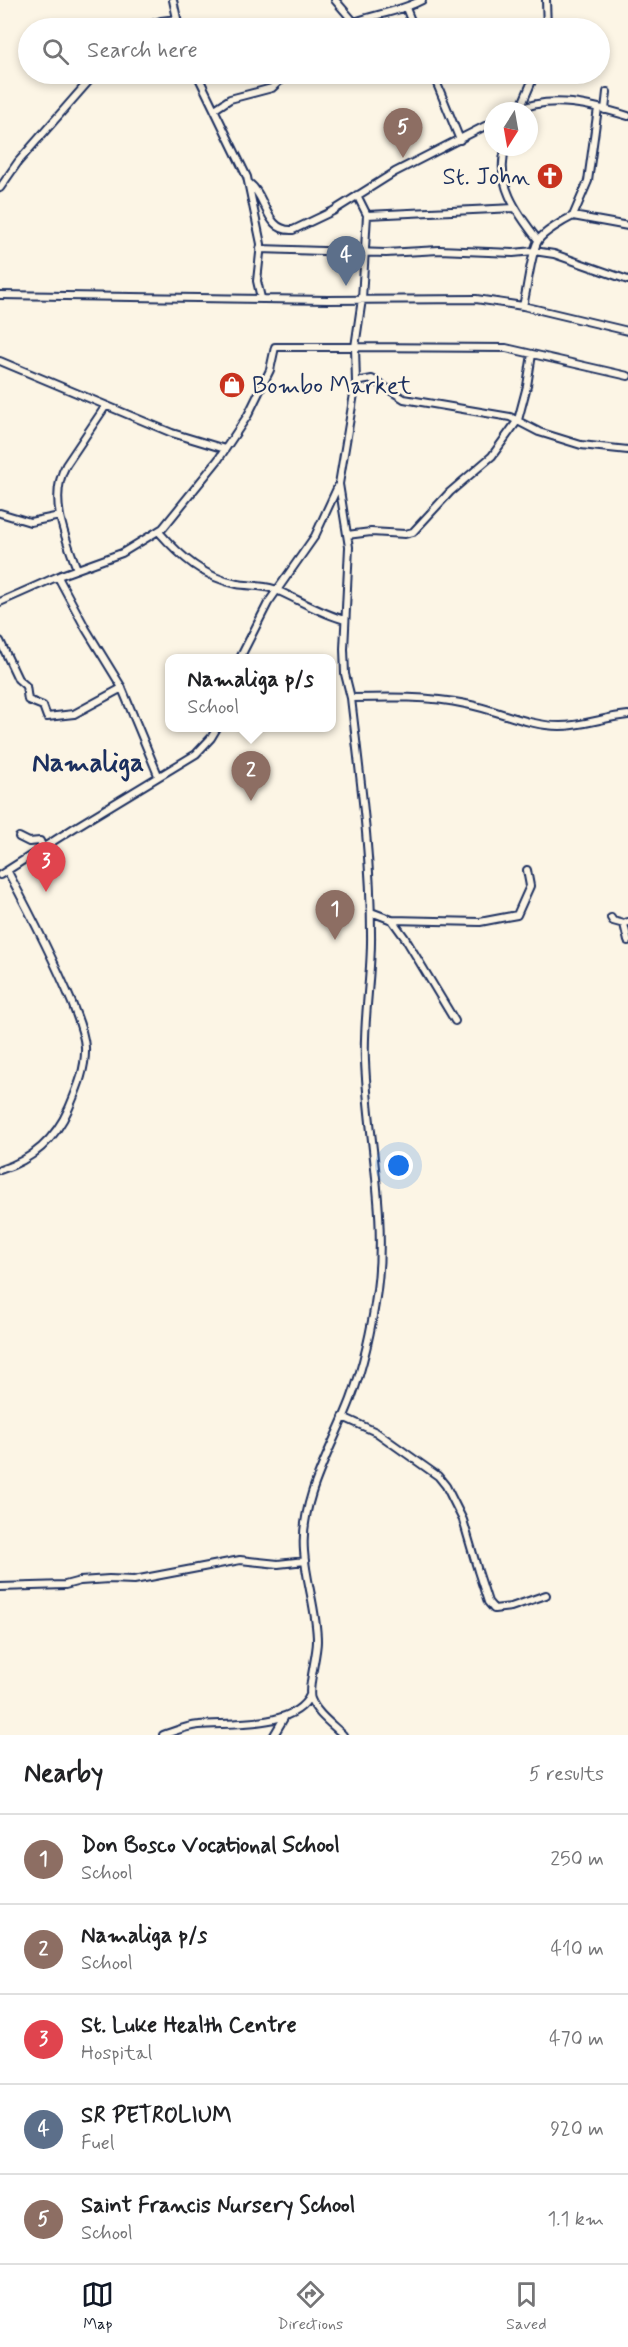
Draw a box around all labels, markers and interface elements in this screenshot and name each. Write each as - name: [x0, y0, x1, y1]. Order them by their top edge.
- search box: [18, 18, 610, 84]
- icon: search: [39, 35, 72, 68]
- text: Search here: [87, 37, 198, 65]
- north arrow: [484, 102, 538, 156]
- pin: 5: [384, 108, 422, 158]
- church icon: St. John: [535, 161, 565, 191]
- place label: St. John: [442, 162, 530, 193]
- pin: 4: [326, 236, 366, 286]
- shop icon: Bombo Market: [217, 370, 247, 400]
- place label: Bombo Market: [252, 371, 412, 402]
- popup: [165, 654, 336, 732]
- text: Namaliga p/s: [187, 666, 314, 694]
- text: School: [187, 694, 239, 721]
- district label: Namaliga: [32, 746, 144, 782]
- pin: 2: [232, 752, 270, 801]
- pin: 3: [26, 842, 66, 892]
- pin: 1: [316, 890, 354, 940]
- your location: [384, 1151, 413, 1180]
- text: Nearby: [24, 1757, 103, 1791]
- text: 5 results: [529, 1761, 604, 1788]
- text: Don Bosco Vocational School: [81, 1832, 340, 1860]
- text: 1: [39, 1846, 48, 1873]
- text: 250 m: [550, 1846, 604, 1873]
- text: School: [81, 1860, 133, 1887]
- text: Namaliga p/s: [81, 1922, 207, 1950]
- text: 2: [39, 1936, 48, 1963]
- text: 410 m: [550, 1936, 604, 1963]
- text: School: [81, 1950, 133, 1977]
- text: St. Luke Health Centre: [81, 2012, 297, 2040]
- text: 3: [39, 2026, 48, 2053]
- text: 470 m: [549, 2026, 604, 2053]
- text: Hospital: [81, 2040, 152, 2067]
- text: SR PETROLIUM: [81, 2102, 232, 2130]
- text: 4: [38, 2116, 49, 2143]
- text: 920 m: [550, 2116, 604, 2143]
- text: Fuel: [81, 2130, 115, 2157]
- text: Saint Francis Nursery School: [81, 2192, 355, 2220]
- text: 5: [38, 2206, 50, 2233]
- text: 1.1 km: [547, 2206, 604, 2233]
- text: School: [81, 2220, 133, 2247]
- tab: Map: [81, 2278, 114, 2335]
- tab: Directions: [277, 2278, 343, 2335]
- tab: Saved: [506, 2278, 547, 2335]

